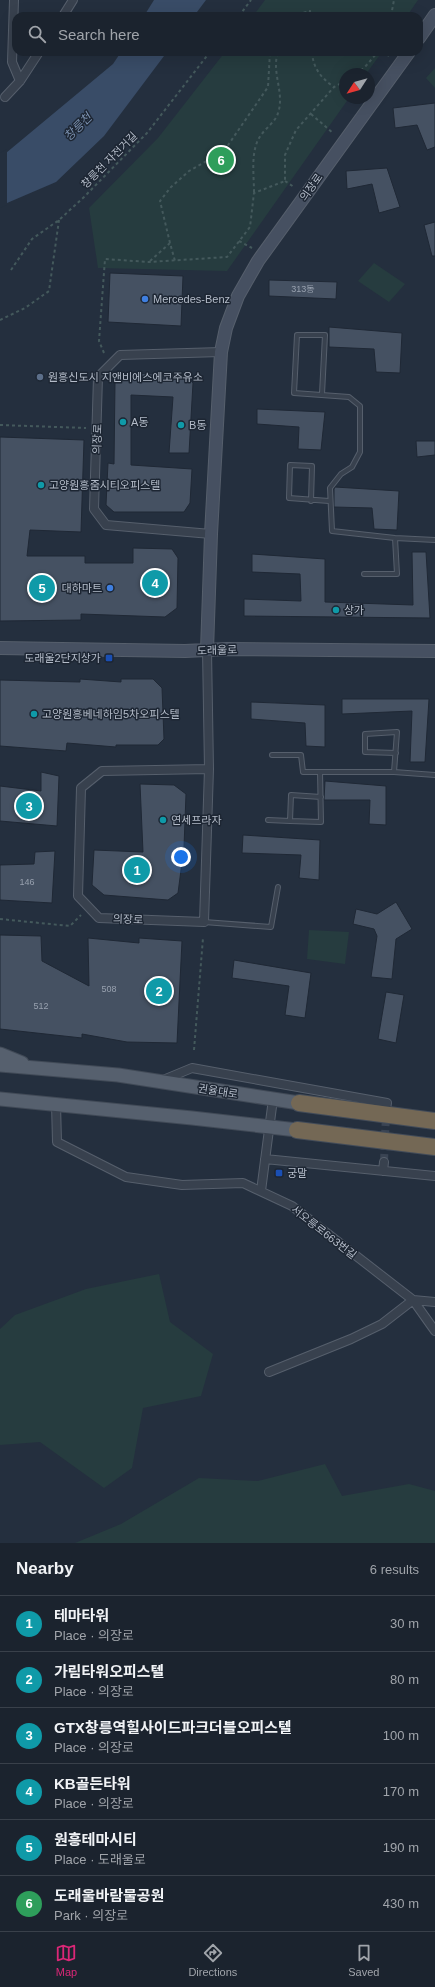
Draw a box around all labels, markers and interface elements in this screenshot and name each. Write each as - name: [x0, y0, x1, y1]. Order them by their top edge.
- search box: [12, 12, 423, 56]
- icon: search: [26, 23, 48, 45]
- text: Search here: [58, 26, 140, 43]
- north arrow: [339, 68, 375, 104]
- water label: 창릉천: [61, 109, 96, 144]
- street label: 창릉천 자전거길: [79, 130, 139, 190]
- pin: 6: [208, 145, 234, 175]
- street label: 의장로: [297, 171, 325, 203]
- house number: 313동: [291, 284, 315, 294]
- place label: Mercedes-Benz: [153, 293, 230, 305]
- marker: Mercedes-Benz: [140, 294, 150, 304]
- place label: 원흥신도시 지앤비에스에코주유소: [48, 371, 203, 383]
- marker: 원흥신도시 지앤비에스에코주유소: [35, 372, 45, 382]
- place label: A동: [131, 416, 148, 428]
- marker: A동: [118, 417, 128, 427]
- place label: B동: [189, 419, 206, 431]
- marker: B동: [176, 420, 186, 430]
- street label: 의장로: [90, 424, 104, 454]
- place label: 고양원흥줌시티오피스텔: [49, 479, 160, 491]
- marker: 고양원흥줌시티오피스텔: [36, 480, 46, 490]
- pin: 4: [142, 568, 168, 598]
- pin: 5: [29, 573, 55, 603]
- place label: 대하마트: [62, 582, 102, 594]
- marker: 대하마트: [105, 583, 115, 593]
- place label: 상가: [344, 604, 364, 616]
- marker: 상가: [331, 605, 341, 615]
- street label: 도래울로: [197, 643, 237, 657]
- place label: 도래울2단지상가: [24, 652, 101, 664]
- marker: 도래울2단지상가: [104, 653, 114, 663]
- place label: 고양원흥베네하임5차오피스텔: [42, 708, 180, 720]
- marker: 고양원흥베네하임5차오피스텔: [29, 709, 39, 719]
- pin: 3: [16, 791, 42, 821]
- place label: 연세프라자: [171, 814, 222, 826]
- marker: 연세프라자: [158, 815, 168, 825]
- your location: [171, 847, 191, 867]
- pin: 1: [124, 855, 150, 885]
- house number: 146: [19, 877, 35, 887]
- street label: 의장로: [113, 912, 143, 926]
- pin: 2: [146, 976, 172, 1006]
- house number: 508: [101, 984, 117, 994]
- house number: 512: [33, 1001, 49, 1011]
- street label: 권율대로: [197, 1082, 239, 1100]
- place label: 궁말: [287, 1167, 307, 1179]
- marker: 궁말: [274, 1168, 284, 1178]
- street label: 서오릉로663번길: [289, 1203, 359, 1261]
- text: Nearby: [16, 1559, 74, 1578]
- text: 6 results: [370, 1562, 419, 1577]
- text: 테마타워: [54, 1607, 109, 1624]
- text: 1: [25, 1616, 33, 1631]
- text: 30 m: [390, 1616, 419, 1631]
- text: Place · 의장로: [54, 1628, 134, 1643]
- text: 가림타워오피스텔: [54, 1663, 164, 1680]
- text: 2: [25, 1672, 33, 1687]
- text: 80 m: [390, 1672, 419, 1687]
- text: Place · 의장로: [54, 1684, 134, 1699]
- text: GTX창릉역힐사이드파크더블오피스텔: [54, 1719, 292, 1736]
- text: 3: [25, 1728, 33, 1743]
- text: 100 m: [383, 1728, 419, 1743]
- text: Place · 의장로: [54, 1740, 134, 1755]
- text: KB골든타워: [54, 1775, 131, 1792]
- text: 4: [25, 1784, 33, 1799]
- text: 170 m: [383, 1784, 419, 1799]
- text: Place · 의장로: [54, 1796, 134, 1811]
- text: 원흥테마시티: [54, 1831, 137, 1848]
- text: 5: [25, 1840, 33, 1855]
- text: 190 m: [383, 1840, 419, 1855]
- text: Place · 도래울로: [54, 1852, 146, 1867]
- text: 도래울바람물공원: [54, 1887, 164, 1904]
- text: 6: [25, 1896, 33, 1911]
- text: 430 m: [383, 1896, 419, 1911]
- text: Park · 의장로: [54, 1908, 128, 1923]
- tab: Map: [55, 1942, 77, 1978]
- tab: Directions: [188, 1942, 237, 1978]
- tab: Saved: [348, 1942, 379, 1978]

